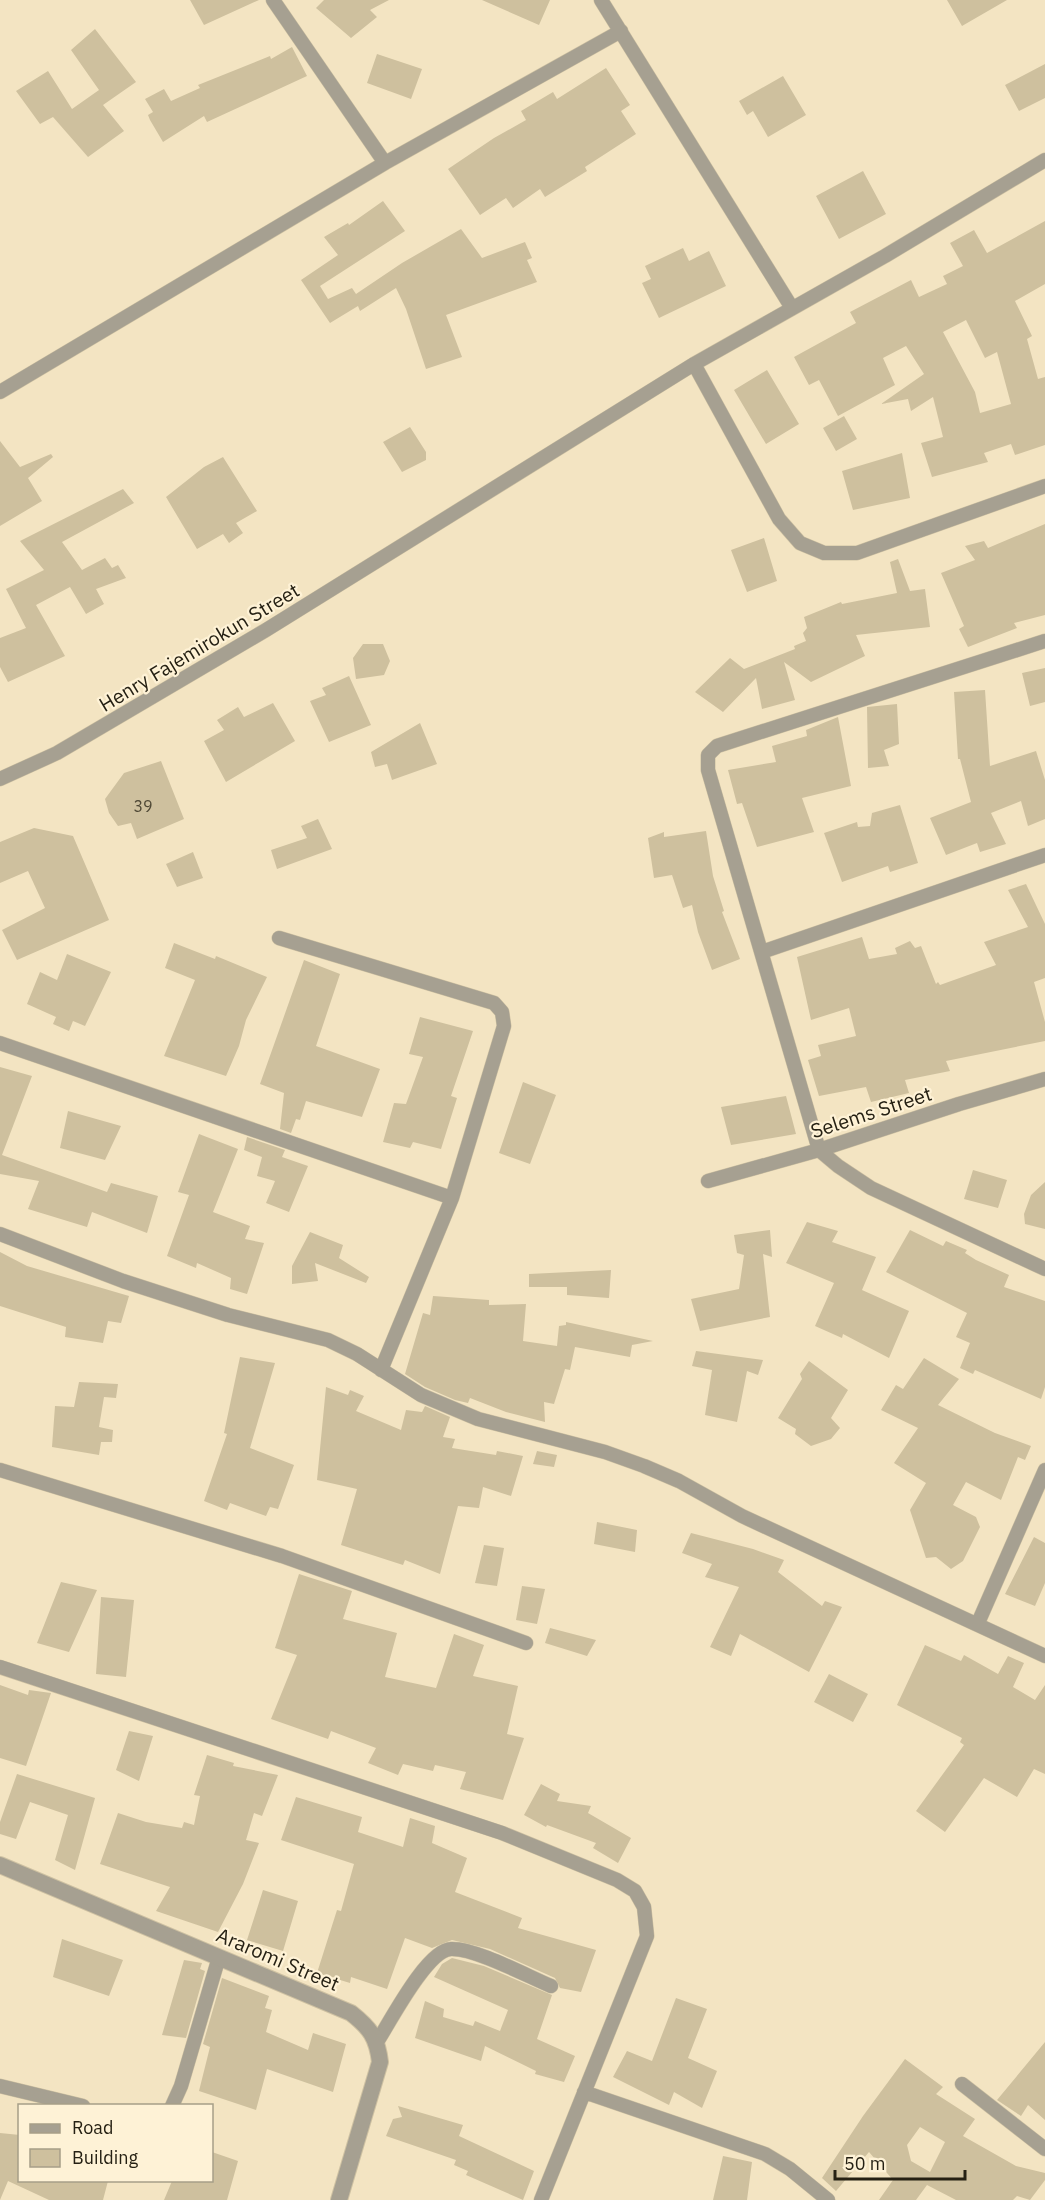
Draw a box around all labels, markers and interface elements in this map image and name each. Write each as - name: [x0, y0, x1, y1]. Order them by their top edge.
- street label: Henry Fajemirokun Street: [94, 576, 304, 718]
- house number: 39: [133, 796, 153, 816]
- street label: Selems Street: [807, 1080, 935, 1144]
- street label: Araromi Street: [212, 1921, 344, 1997]
- legend: [18, 2104, 213, 2182]
- text: Road: [72, 2116, 113, 2139]
- scale bar: [835, 2143, 966, 2181]
- text: Building: [72, 2146, 139, 2169]
- text: 50 m: [844, 2152, 886, 2175]

